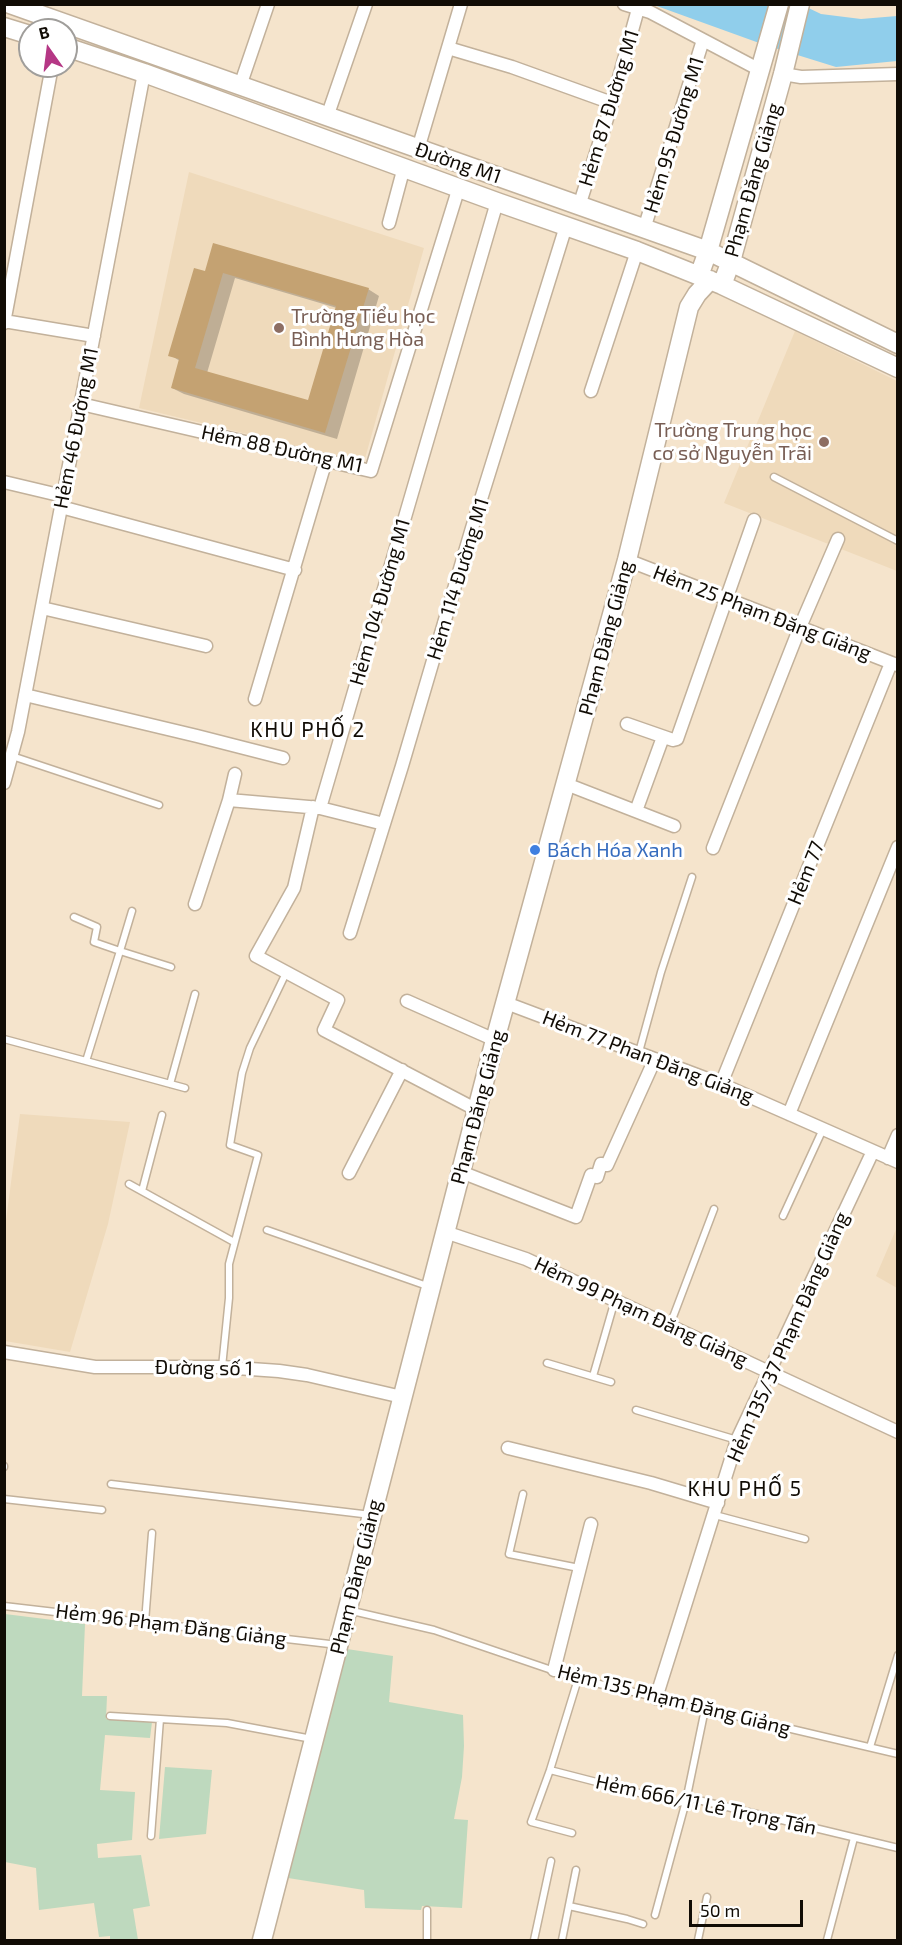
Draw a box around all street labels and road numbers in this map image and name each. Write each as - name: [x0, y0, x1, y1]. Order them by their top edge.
- street label: Hẻm 87 Đường M1: [574, 27, 644, 189]
- street label: Hẻm 95 Đường M1: [639, 54, 709, 216]
- street label: Phạm Đăng Giảng: [720, 100, 786, 260]
- street label: Đường M1: [412, 137, 504, 189]
- street label: Hẻm 46 Đường M1: [49, 345, 103, 511]
- street label: Hẻm 88 Đường M1: [199, 420, 365, 478]
- street label: Hẻm 114 Đường M1: [422, 495, 494, 663]
- street label: Hẻm 104 Đường M1: [345, 516, 415, 688]
- street label: Phạm Đăng Giảng: [574, 558, 638, 718]
- street label: Hẻm 25 Phạm Đăng Giảng: [650, 560, 874, 666]
- street label: Hẻm 77: [782, 838, 830, 908]
- street label: Hẻm 77 Phan Đăng Giảng: [539, 1006, 757, 1108]
- street label: Phạm Đăng Giảng: [446, 1027, 510, 1187]
- street label: Hẻm 135/37 Phạm Đăng Giảng: [722, 1208, 854, 1466]
- street label: Hẻm 99 Phạm Đăng Giảng: [530, 1252, 752, 1372]
- street label: Đường số 1: [155, 1355, 253, 1381]
- street label: Phạm Đăng Giảng: [325, 1497, 387, 1657]
- street label: Hẻm 96 Phạm Đăng Giảng: [54, 1599, 288, 1651]
- street label: Hẻm 135 Phạm Đăng Giảng: [555, 1659, 793, 1741]
- street label: Hẻm 666/11 Lê Trọng Tấn: [593, 1770, 819, 1840]

